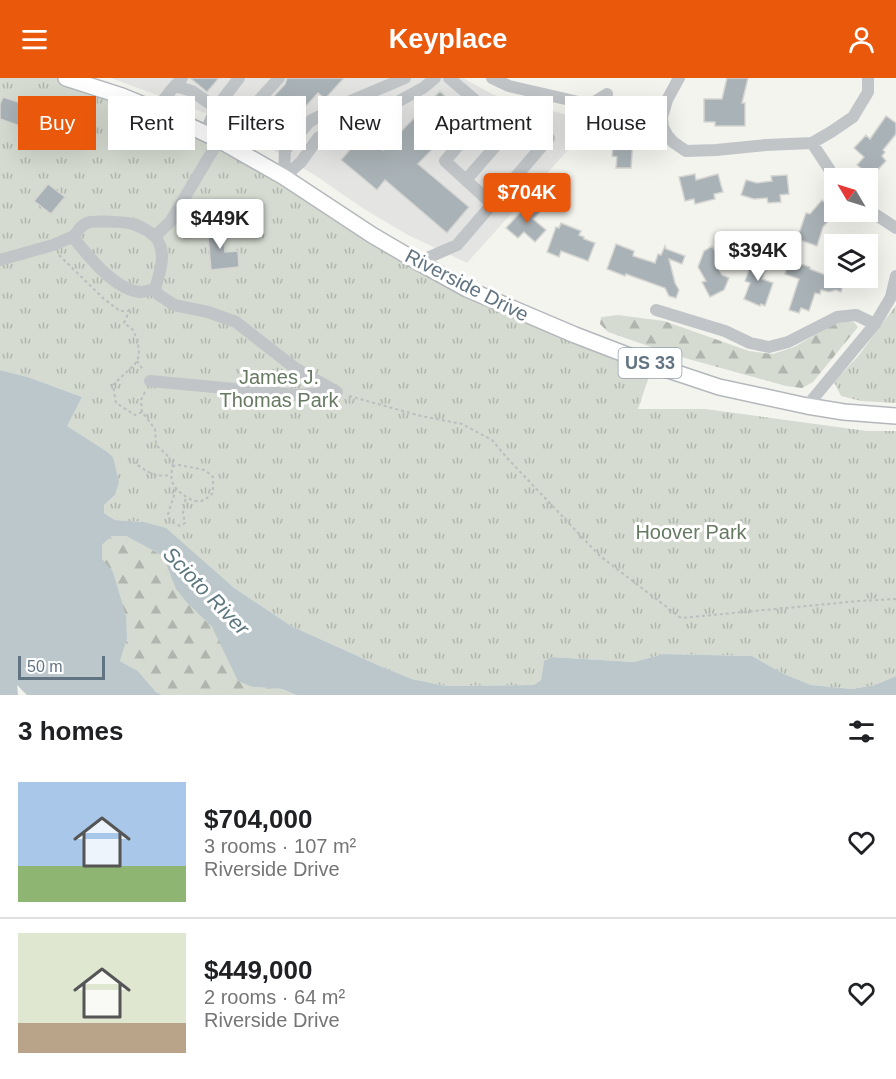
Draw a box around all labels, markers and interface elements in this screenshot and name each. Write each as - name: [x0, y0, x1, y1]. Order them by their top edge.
- icon: menu: [18, 23, 51, 56]
- icon: person: [845, 23, 878, 56]
- text: Keyplace: [389, 24, 507, 54]
- chip: Buy: [18, 96, 96, 150]
- chip: Rent: [108, 96, 195, 150]
- chip: Filters: [207, 96, 306, 150]
- chip: New: [318, 96, 402, 150]
- chip: Apartment: [414, 96, 553, 150]
- chip: House: [565, 96, 667, 150]
- north arrow: [824, 168, 878, 222]
- map controls: [824, 168, 878, 288]
- pin: $704K: [485, 173, 569, 224]
- text: $704K: [498, 181, 556, 203]
- pin: $449K: [178, 199, 262, 250]
- text: $449K: [191, 207, 249, 229]
- pin: $394K: [716, 231, 800, 282]
- button: layers: [824, 234, 878, 288]
- text: $394K: [729, 239, 787, 261]
- street label: Riverside Drive: [402, 244, 532, 326]
- road number: US 33: [618, 348, 682, 378]
- park label: James J. Thomas Park: [220, 366, 339, 411]
- park label: Hoover Park: [635, 521, 748, 543]
- water label: Scioto River: [159, 542, 255, 640]
- scale bar: [18, 653, 105, 680]
- text: 50 m: [27, 658, 63, 675]
- icon: filters: [845, 715, 878, 748]
- text: 3 homes: [18, 716, 124, 746]
- text: $704,000: [204, 804, 312, 834]
- icon: home: [66, 806, 138, 878]
- icon: heart: [845, 826, 878, 859]
- text: 3 rooms · 107 m²: [204, 835, 356, 857]
- text: Riverside Drive: [204, 858, 340, 880]
- text: $449,000: [204, 955, 312, 985]
- icon: home: [66, 957, 138, 1029]
- icon: heart: [845, 977, 878, 1010]
- text: 2 rooms · 64 m²: [204, 986, 345, 1008]
- text: Riverside Drive: [204, 1009, 340, 1031]

